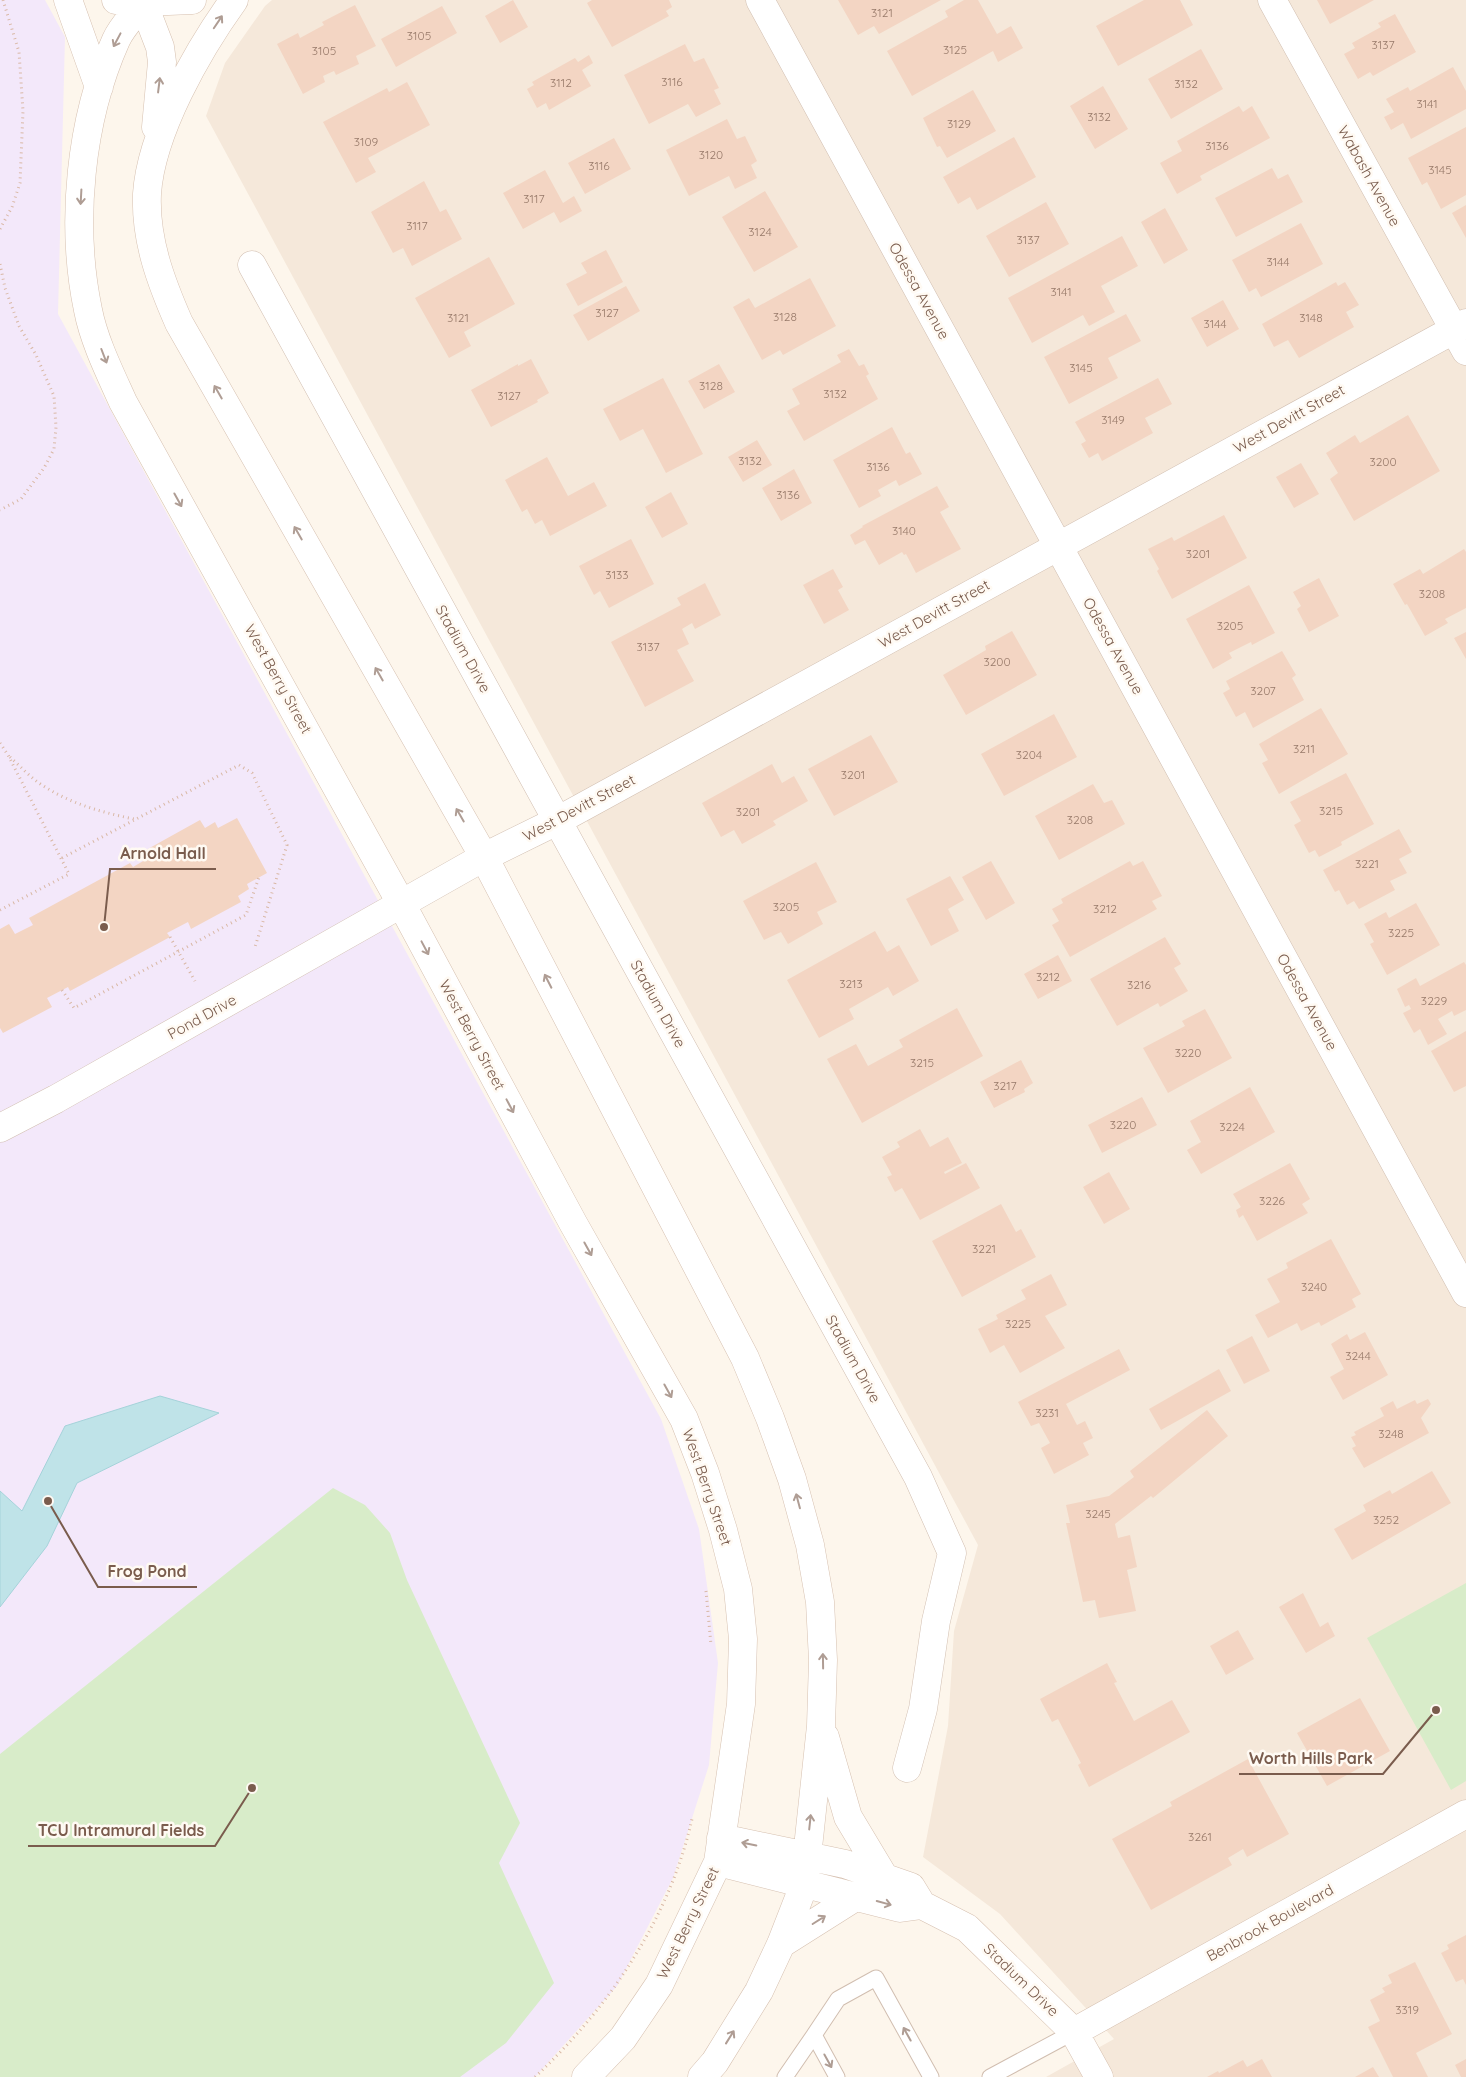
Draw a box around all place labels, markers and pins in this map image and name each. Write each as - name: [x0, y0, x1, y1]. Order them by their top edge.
- callout: Arnold Hall: [110, 838, 216, 869]
- callout: Frog Pond: [98, 1556, 197, 1587]
- callout: Worth Hills Park: [1239, 1743, 1383, 1774]
- callout: TCU Intramural Fields: [28, 1815, 215, 1846]

